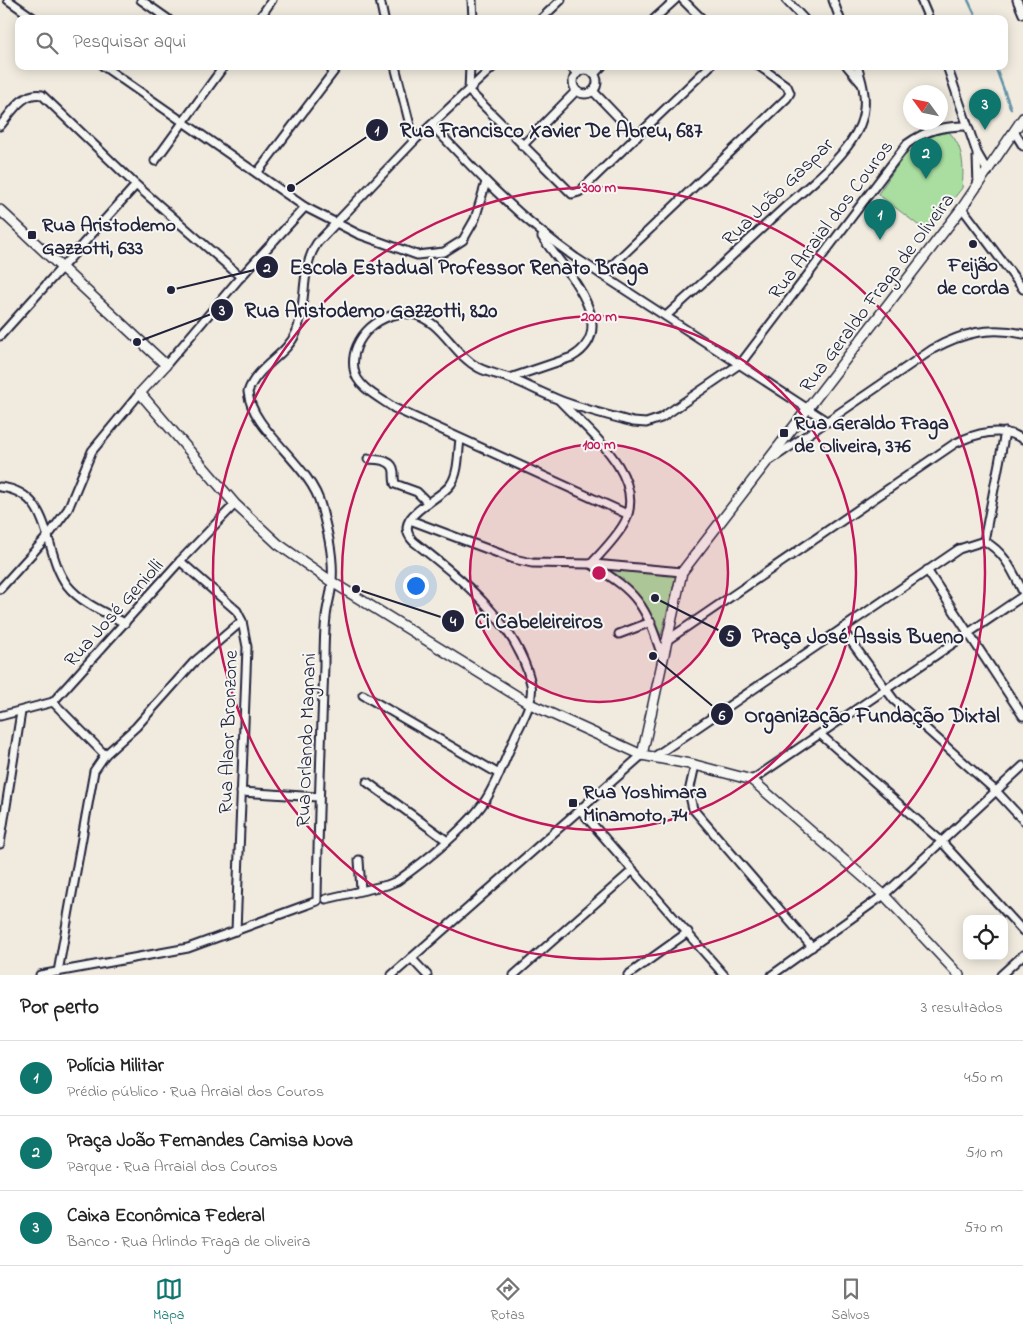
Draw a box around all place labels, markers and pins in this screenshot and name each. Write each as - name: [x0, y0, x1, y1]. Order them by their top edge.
- pin: 3: [969, 89, 1001, 130]
- callout: Rua Francisco Xavier De Abreu, 687: [365, 112, 712, 148]
- pin: 2: [910, 138, 942, 179]
- pin: 1: [864, 199, 896, 240]
- place label: Rua Aristodemo Gazzotti, 633: [42, 212, 176, 264]
- marker: Rua Aristodemo Gazzotti, 633: [26, 229, 38, 241]
- marker: Feijão de corda: [967, 238, 979, 250]
- callout: Escola Estadual Professor Renato Braga: [254, 249, 658, 285]
- place label: Feijão de corda: [937, 252, 1010, 304]
- callout: Rua Aristodemo Gazzotti, 820: [210, 292, 507, 328]
- place label: Rua Geraldo Fraga de Oliveira, 376: [794, 410, 949, 462]
- marker: Rua Geraldo Fraga de Oliveira, 376: [778, 427, 790, 439]
- centre of rings: [590, 564, 608, 582]
- callout: Ci Cabeleireiros: [440, 603, 614, 639]
- callout: Praça José Assis Bueno: [717, 618, 974, 654]
- callout: Organização Fundação Dixtal: [710, 696, 1010, 732]
- place label: Rua Yoshimara Minamoto, 74: [583, 779, 707, 831]
- marker: Rua Yoshimara Minamoto, 74: [567, 797, 579, 809]

